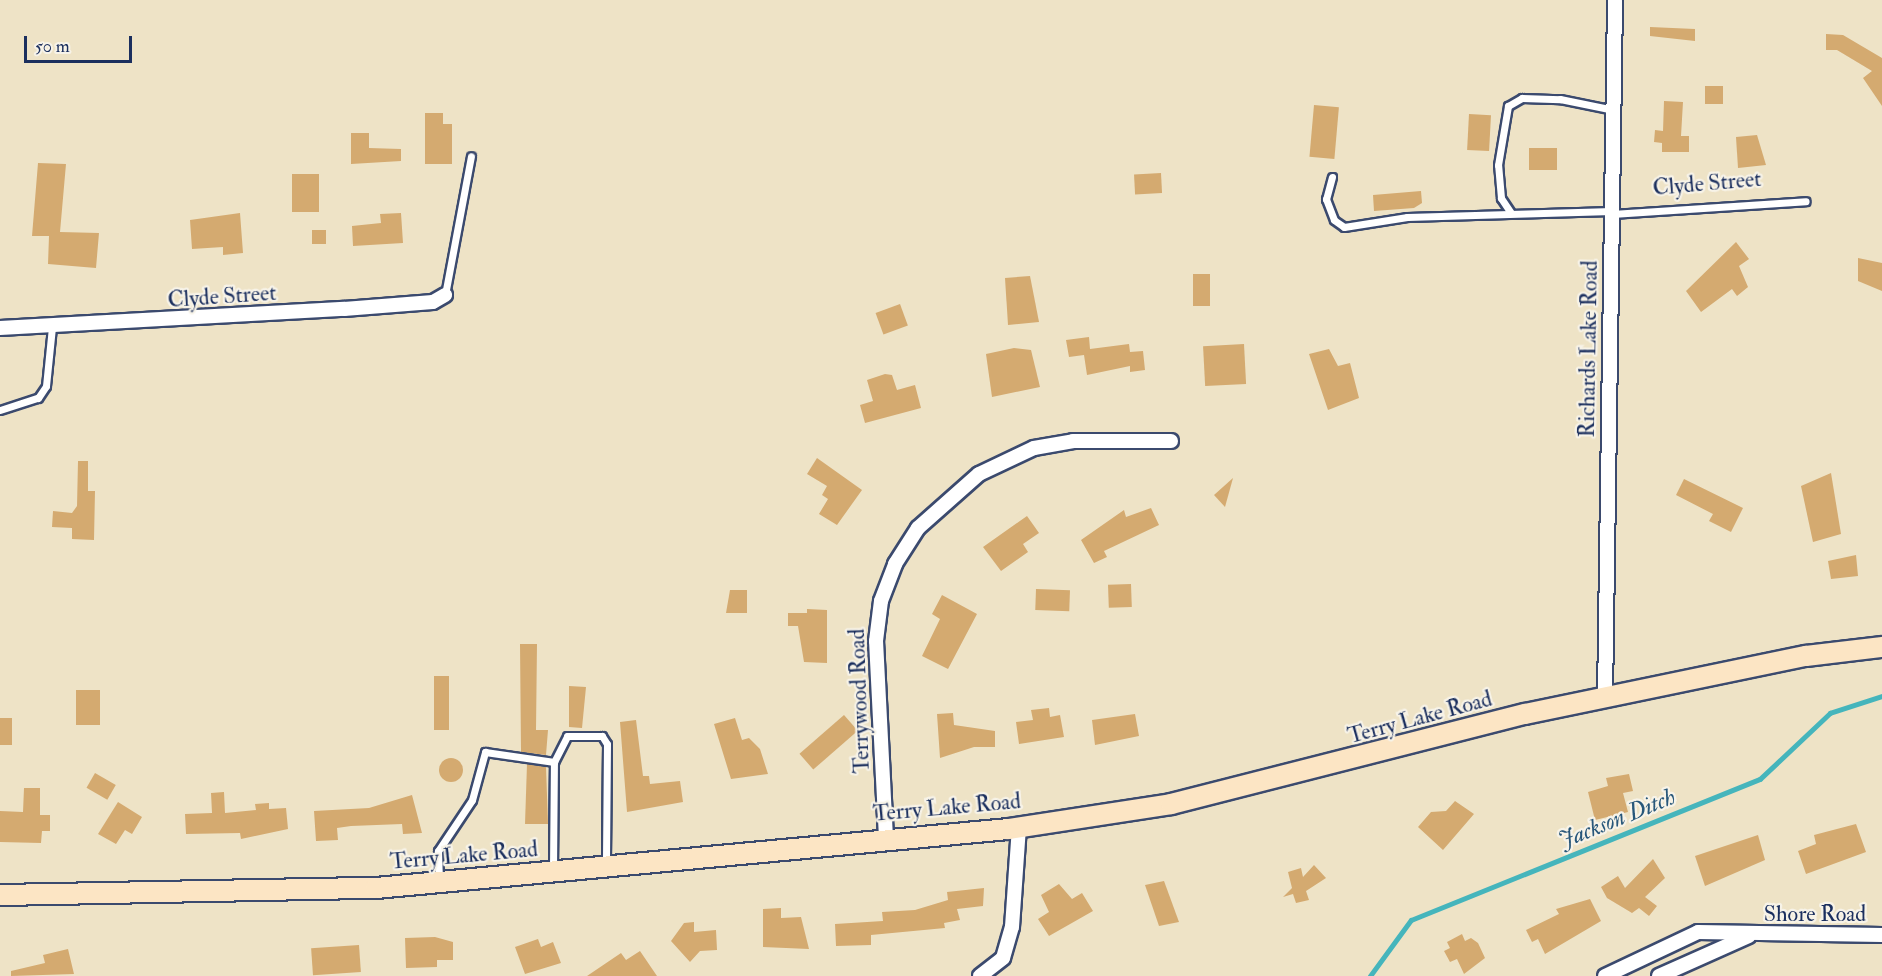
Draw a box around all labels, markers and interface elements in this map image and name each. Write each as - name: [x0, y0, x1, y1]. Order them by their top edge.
- scale bar: [27, 24, 135, 62]
- text: 50 m: [35, 35, 70, 58]
- street label: Clyde Street: [1652, 166, 1762, 202]
- street label: Richards Lake Road: [1574, 260, 1604, 438]
- street label: Clyde Street: [167, 280, 277, 314]
- street label: Terrywood Road: [844, 628, 876, 774]
- street label: Terry Lake Road: [1345, 686, 1495, 750]
- water label: Jackson Ditch: [1554, 782, 1680, 856]
- street label: Terry Lake Road: [872, 788, 1022, 828]
- street label: Terry Lake Road: [389, 836, 539, 876]
- street label: Shore Road: [1764, 902, 1866, 928]

